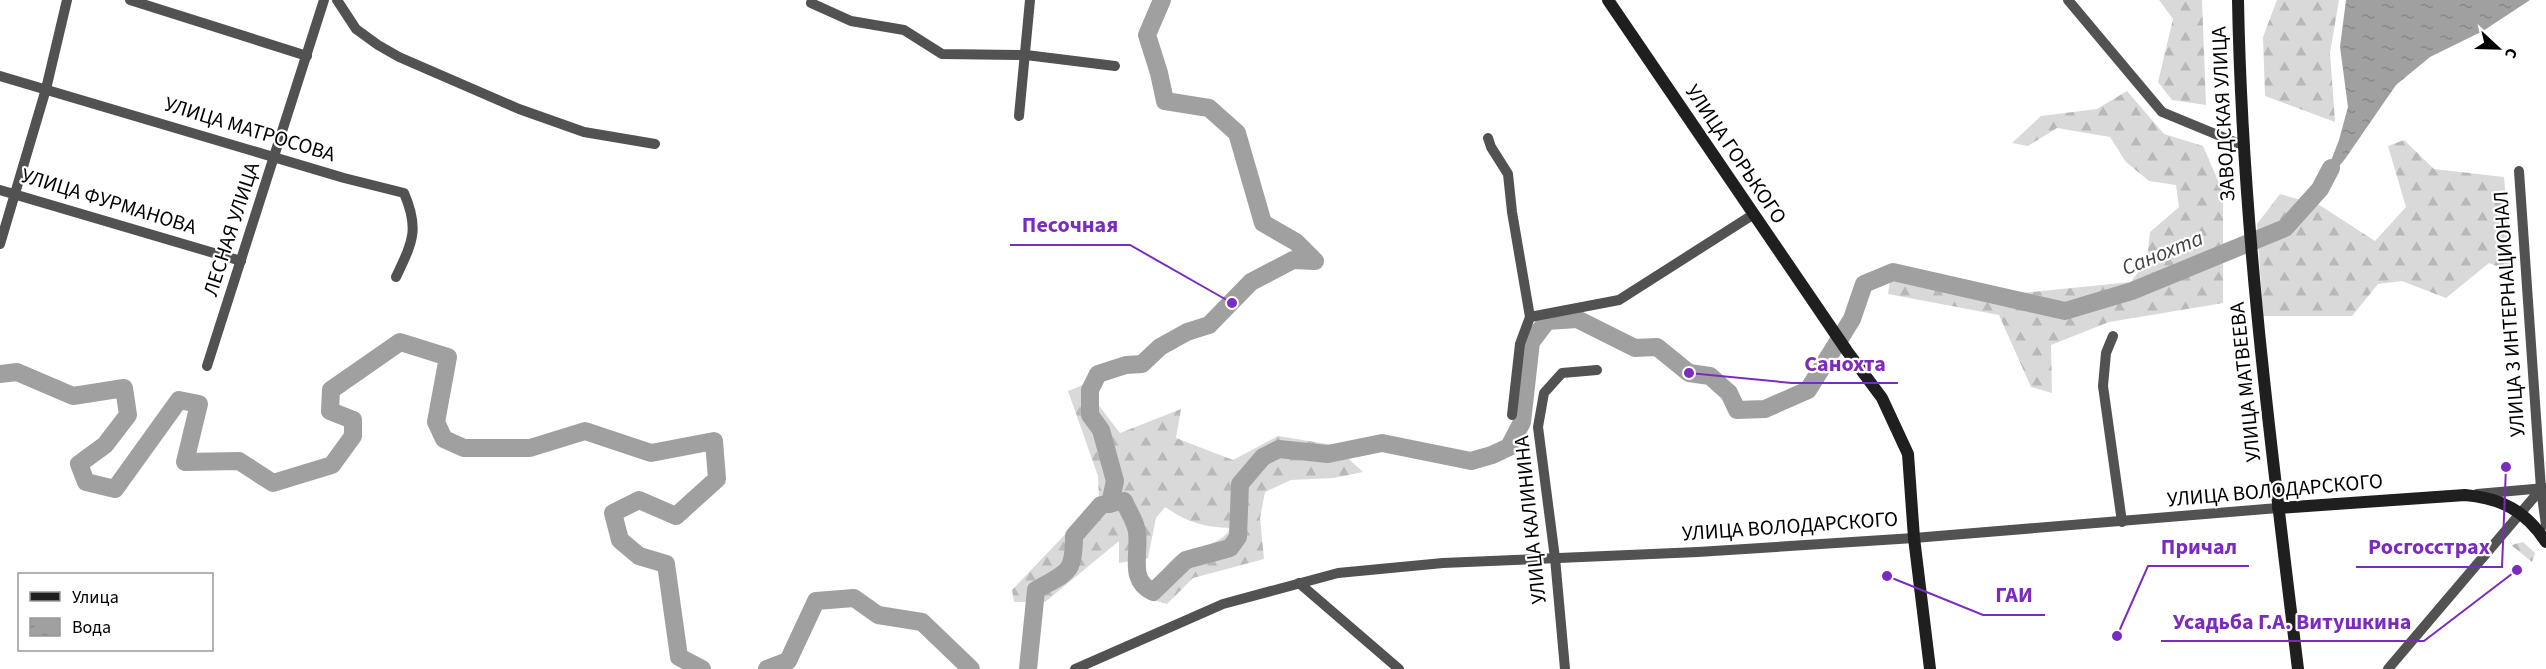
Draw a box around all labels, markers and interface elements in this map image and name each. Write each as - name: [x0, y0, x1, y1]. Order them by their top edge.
- north arrow: [2468, 18, 2528, 78]
- street label: ЗАВОДСКАЯ УЛИЦА: [2203, 25, 2243, 202]
- text: С: [2499, 45, 2523, 62]
- street label: УЛИЦА ГОРЬКОГО: [1678, 78, 1794, 230]
- street label: УЛИЦА МАТРОСОВА: [161, 89, 340, 169]
- street label: ЛЕСНАЯ УЛИЦА: [195, 158, 267, 300]
- street label: УЛИЦА ФУРМАНОВА: [18, 160, 201, 242]
- street label: УЛИЦА 3 ИНТЕРНАЦИОНАЛ: [2485, 190, 2533, 438]
- callout: Песочная: [1010, 205, 1130, 245]
- text: Песочная: [1022, 209, 1118, 241]
- water label: Санохта: [2117, 222, 2208, 284]
- street label: УЛИЦА МАТВЕЕВА: [2222, 300, 2268, 463]
- callout: Санохта: [1792, 343, 1898, 383]
- text: Санохта: [1804, 348, 1886, 380]
- street label: УЛИЦА КАЛИНИНА: [1506, 434, 1554, 606]
- street label: УЛИЦА ВОЛОДАРСКОГО: [2166, 466, 2384, 514]
- street label: УЛИЦА ВОЛОДАРСКОГО: [1681, 503, 1899, 549]
- callout: Причал: [2148, 526, 2249, 566]
- callout: Росгосстрах: [2356, 527, 2502, 567]
- text: Причал: [2161, 531, 2237, 563]
- text: Росгосстрах: [2368, 531, 2490, 563]
- legend: [18, 573, 213, 651]
- callout: ГАИ: [1983, 575, 2045, 615]
- text: ГАИ: [1995, 579, 2033, 611]
- text: Улица: [72, 585, 119, 610]
- callout: Усадьба Г.А. Витушкина: [2161, 601, 2424, 641]
- text: Усадьба Г.А. Витушкина: [2173, 606, 2411, 638]
- text: Вода: [72, 615, 111, 640]

